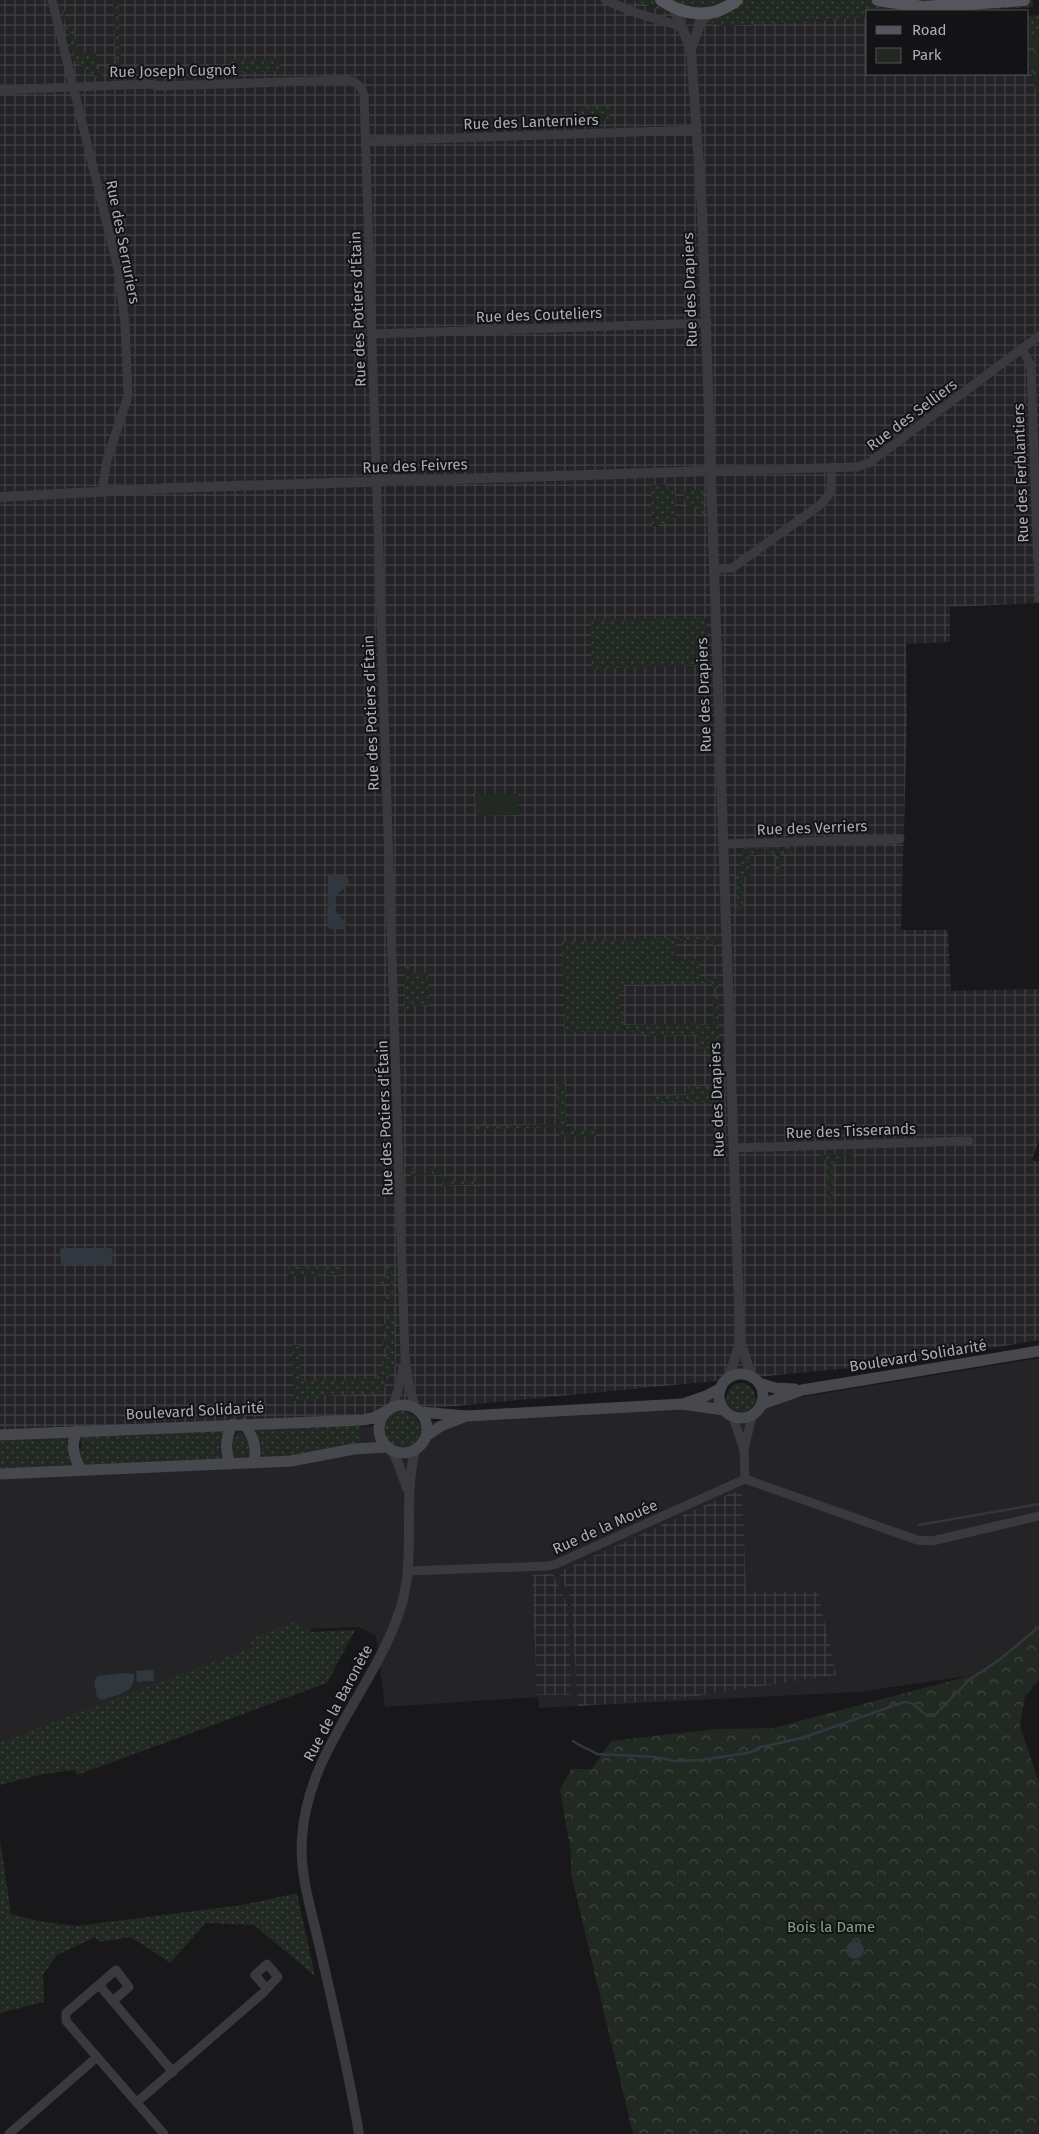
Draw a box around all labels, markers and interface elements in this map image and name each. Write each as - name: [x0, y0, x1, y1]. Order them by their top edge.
- legend: [866, 10, 1029, 75]
- text: Road: [912, 21, 947, 39]
- text: Park: [912, 46, 942, 64]
- street label: Rue Joseph Cugnot: [109, 61, 238, 81]
- street label: Rue des Lanterniers: [463, 111, 599, 133]
- street label: Rue des Serruriers: [102, 179, 144, 305]
- street label: Rue des Potiers d'Étain: [346, 231, 370, 387]
- street label: Rue des Drapiers: [679, 232, 701, 348]
- street label: Rue des Couteliers: [476, 304, 602, 326]
- street label: Rue des Selliers: [863, 375, 961, 455]
- street label: Rue des Ferblantiers: [1010, 403, 1032, 543]
- street label: Rue des Feivres: [362, 455, 468, 477]
- street label: Rue des Potiers d'Étain: [359, 635, 383, 791]
- street label: Rue des Drapiers: [693, 637, 715, 753]
- street label: Rue des Verriers: [756, 817, 868, 839]
- street label: Rue des Potiers d'Étain: [373, 1040, 397, 1196]
- street label: Rue des Drapiers: [706, 1042, 728, 1158]
- street label: Rue des Tisserands: [786, 1120, 916, 1142]
- street label: Boulevard Solidarité: [848, 1336, 988, 1376]
- street label: Boulevard Solidarité: [125, 1398, 265, 1424]
- street label: Rue de la Mouée: [550, 1496, 660, 1558]
- street label: Rue de la Baronète: [300, 1642, 376, 1764]
- park label: Bois la Dame: [787, 1918, 875, 1936]

